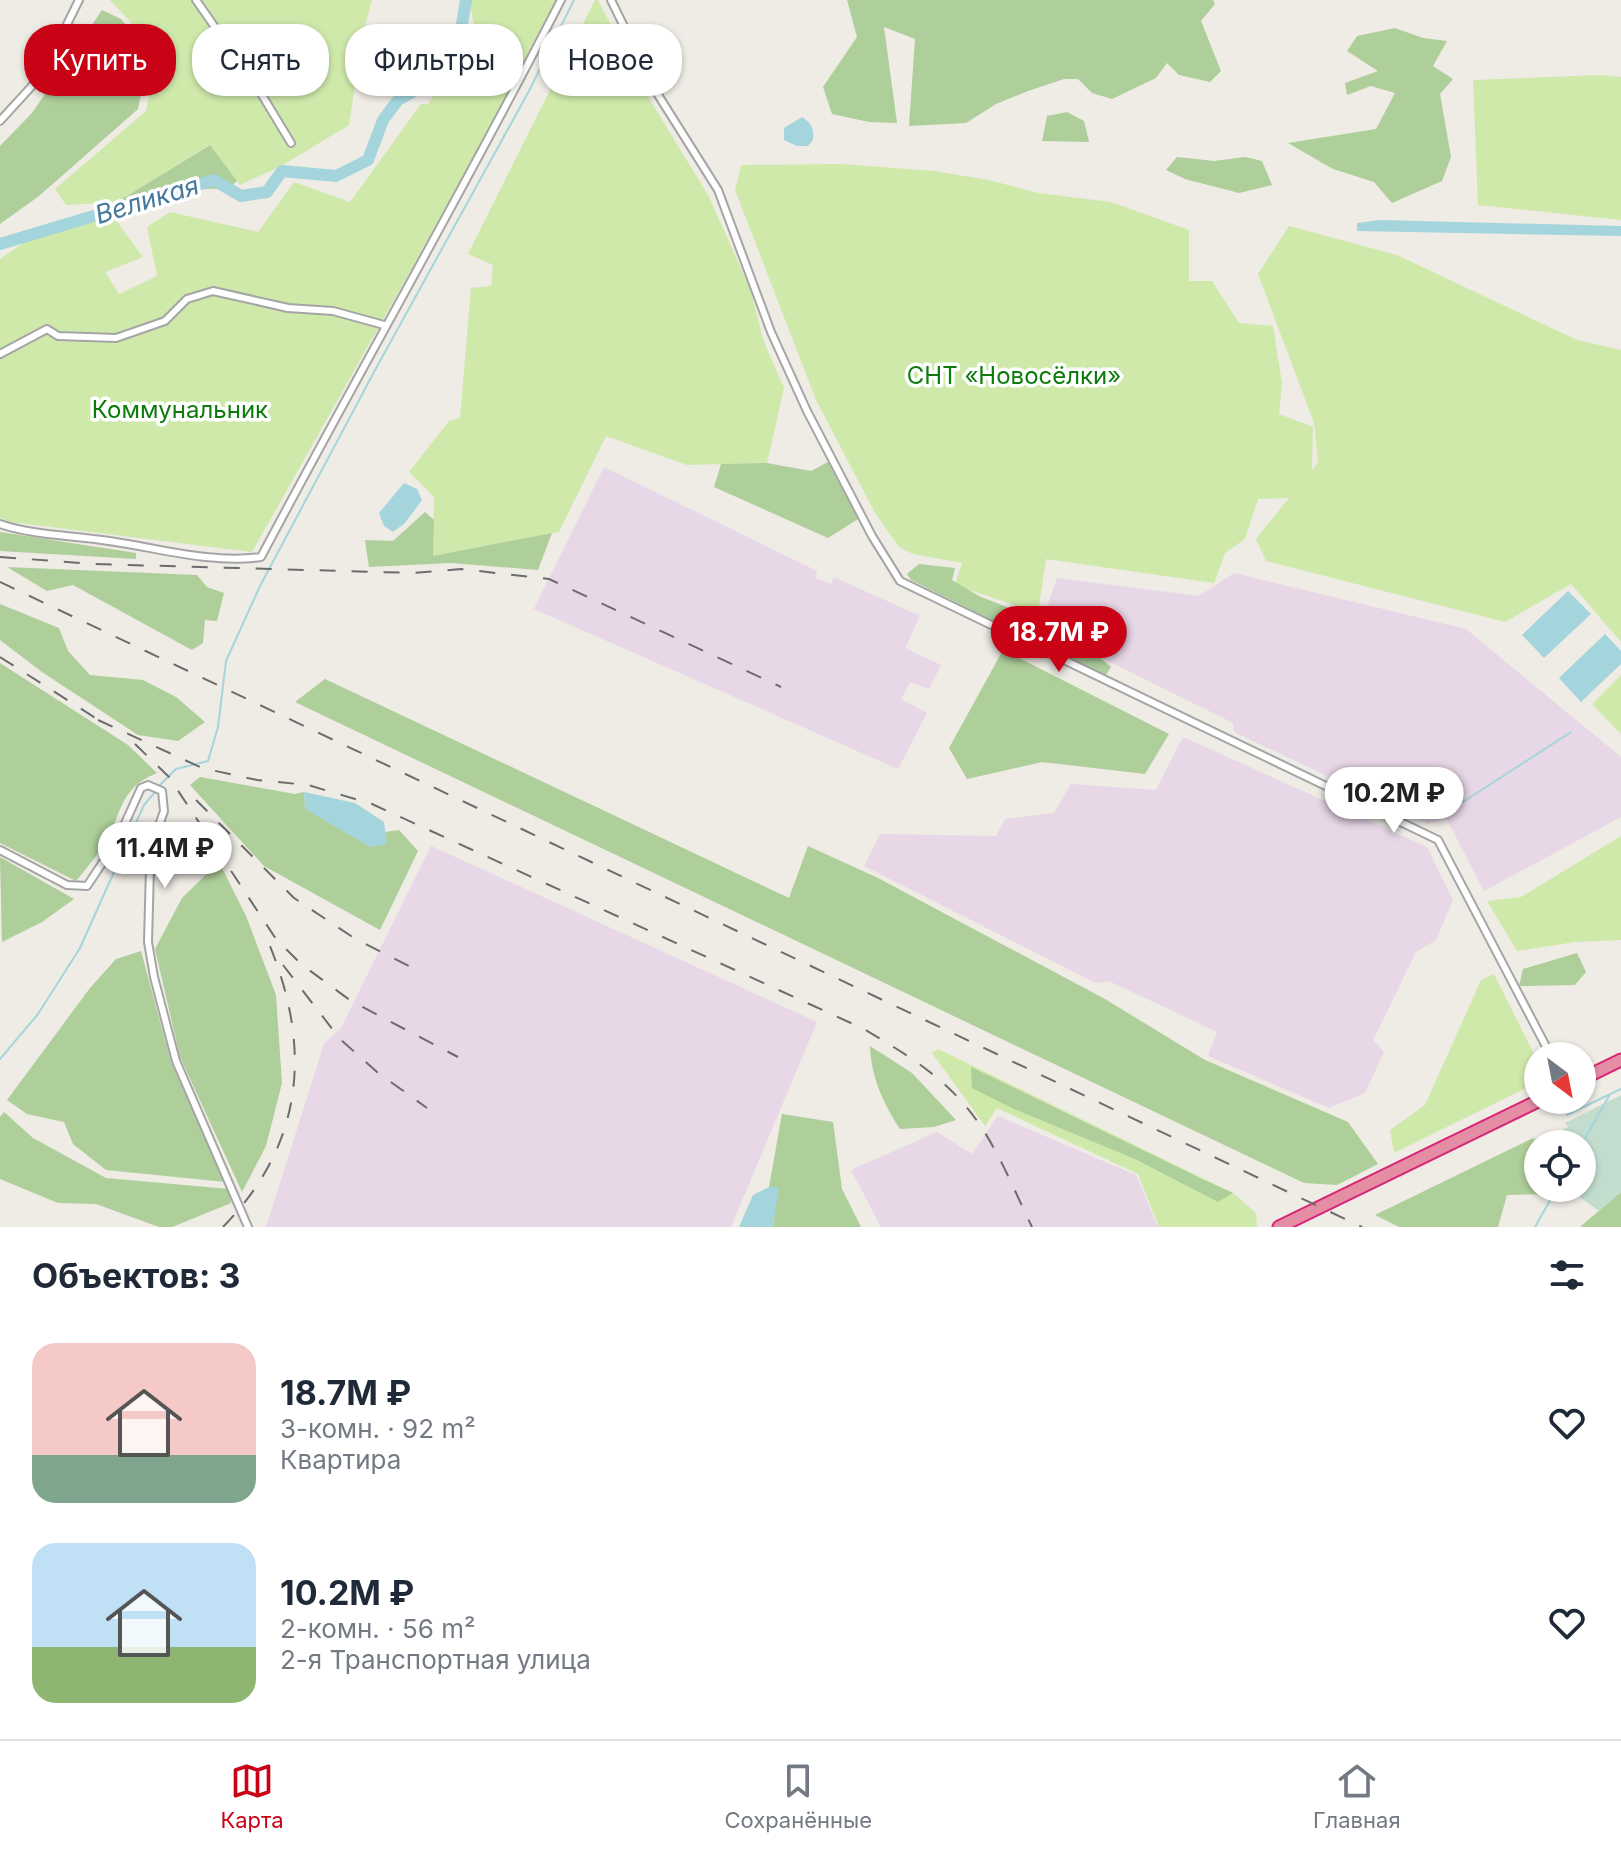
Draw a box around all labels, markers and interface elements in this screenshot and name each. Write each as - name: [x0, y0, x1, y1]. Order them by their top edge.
- chip: Купить: [24, 24, 176, 96]
- chip: Снять: [192, 24, 329, 96]
- chip: Фильтры: [345, 24, 523, 96]
- chip: Новое: [539, 24, 682, 96]
- water label: Великая: [91, 169, 202, 230]
- park label: СНТ «Новосёлки»: [907, 361, 1121, 390]
- park label: Коммунальник: [92, 395, 268, 424]
- pin: 18.7M ₽: [985, 606, 1133, 674]
- text: 18.7M ₽: [1009, 616, 1109, 647]
- pin: 10.2M ₽: [1320, 767, 1468, 835]
- text: 10.2M ₽: [1343, 777, 1445, 808]
- pin: 11.4M ₽: [91, 822, 239, 890]
- text: 11.4M ₽: [116, 832, 214, 863]
- north arrow: [1524, 1042, 1596, 1114]
- map controls: [1524, 1042, 1596, 1202]
- button: locate: [1524, 1130, 1596, 1202]
- icon: filters: [1545, 1253, 1589, 1297]
- text: Объектов: 3: [32, 1255, 240, 1296]
- text: 18.7M ₽: [280, 1372, 411, 1413]
- icon: home: [96, 1375, 192, 1471]
- icon: heart: [1545, 1401, 1589, 1445]
- text: 3-комн. · 92 m²: [280, 1413, 476, 1444]
- text: Квартира: [280, 1444, 401, 1475]
- text: 10.2M ₽: [280, 1572, 414, 1613]
- icon: home: [96, 1575, 192, 1671]
- icon: heart: [1545, 1601, 1589, 1645]
- text: 2-комн. · 56 m²: [280, 1613, 475, 1644]
- text: 2-я Транспортная улица: [280, 1644, 591, 1675]
- tab: Карта: [220, 1759, 284, 1833]
- tab: Сохранённые: [724, 1759, 872, 1833]
- tab: Главная: [1313, 1759, 1401, 1833]

